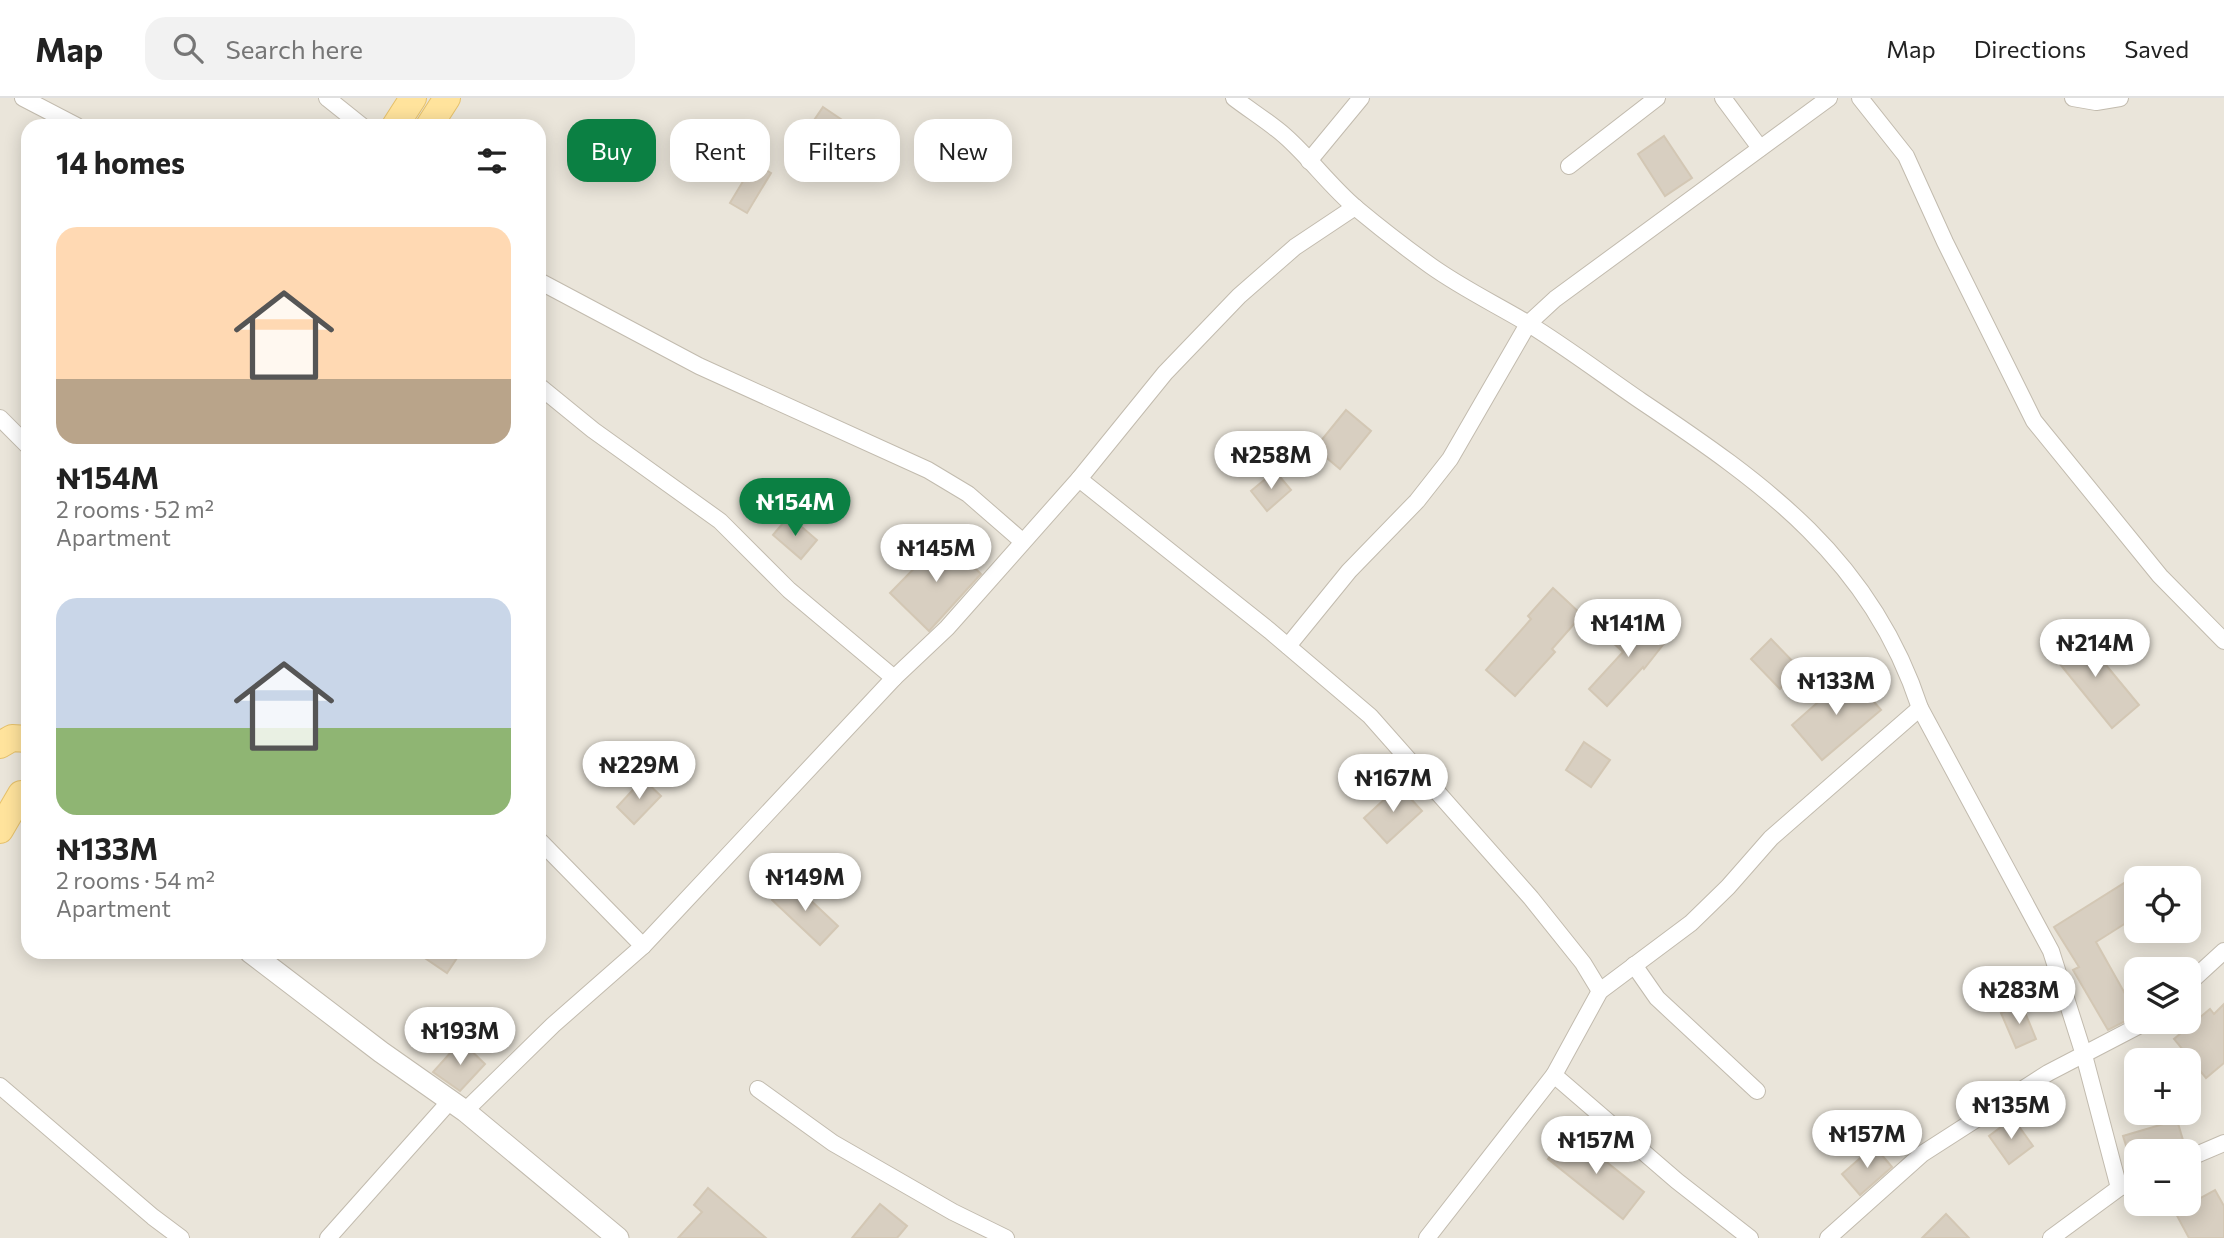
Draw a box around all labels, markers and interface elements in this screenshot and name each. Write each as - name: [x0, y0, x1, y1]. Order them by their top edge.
- search box: [145, 17, 635, 80]
- text: Map: [35, 28, 103, 69]
- icon: search: [169, 29, 207, 67]
- text: Search here: [225, 33, 363, 64]
- text: Map: [1886, 34, 1936, 63]
- text: Directions: [1974, 34, 2086, 63]
- text: Saved: [2124, 34, 2189, 63]
- chip: Buy: [567, 119, 656, 182]
- chip: Rent: [670, 119, 770, 182]
- chip: Filters: [784, 119, 900, 182]
- chip: New: [914, 119, 1012, 182]
- icon: filters: [473, 142, 511, 180]
- text: 14 homes: [56, 143, 185, 180]
- icon: home: [221, 272, 347, 398]
- pin: ₦258M: [1222, 432, 1320, 491]
- text: ₦258M: [1230, 440, 1312, 468]
- text: ₦154M: [56, 458, 159, 495]
- pin: ₦154M: [746, 478, 844, 538]
- text: ₦154M: [755, 487, 835, 515]
- text: 2 rooms · 52 m²: [56, 495, 214, 523]
- text: Apartment: [56, 523, 171, 551]
- pin: ₦145M: [887, 524, 985, 584]
- text: ₦145M: [896, 533, 976, 561]
- pin: ₦141M: [1579, 600, 1677, 659]
- text: ₦141M: [1590, 608, 1666, 636]
- pin: ₦214M: [2046, 620, 2144, 679]
- text: ₦214M: [2056, 628, 2134, 656]
- icon: home: [221, 643, 347, 769]
- pin: ₦133M: [1787, 658, 1885, 717]
- text: ₦133M: [1797, 666, 1875, 694]
- pin: ₦229M: [590, 742, 688, 801]
- text: ₦229M: [599, 750, 679, 778]
- pin: ₦167M: [1344, 754, 1442, 814]
- text: ₦167M: [1354, 763, 1432, 791]
- text: ₦133M: [56, 829, 158, 866]
- pin: ₦149M: [756, 854, 854, 913]
- text: ₦149M: [765, 862, 845, 890]
- text: 2 rooms · 54 m²: [56, 866, 215, 894]
- map controls: [2124, 866, 2201, 1216]
- button: locate: [2124, 866, 2201, 943]
- text: Apartment: [56, 894, 171, 922]
- button: layers: [2124, 957, 2201, 1034]
- pin: ₦283M: [1970, 967, 2068, 1026]
- text: ₦283M: [1978, 975, 2060, 1003]
- pin: ₦193M: [411, 1007, 509, 1067]
- text: ₦193M: [420, 1016, 500, 1044]
- button: +: [2124, 1048, 2201, 1125]
- pin: ₦135M: [1962, 1082, 2060, 1141]
- text: ₦135M: [1972, 1090, 2050, 1118]
- pin: ₦157M: [1818, 1110, 1916, 1170]
- pin: ₦157M: [1547, 1116, 1645, 1176]
- text: ₦157M: [1828, 1119, 1906, 1147]
- text: ₦157M: [1557, 1125, 1635, 1153]
- button: −: [2124, 1139, 2201, 1216]

